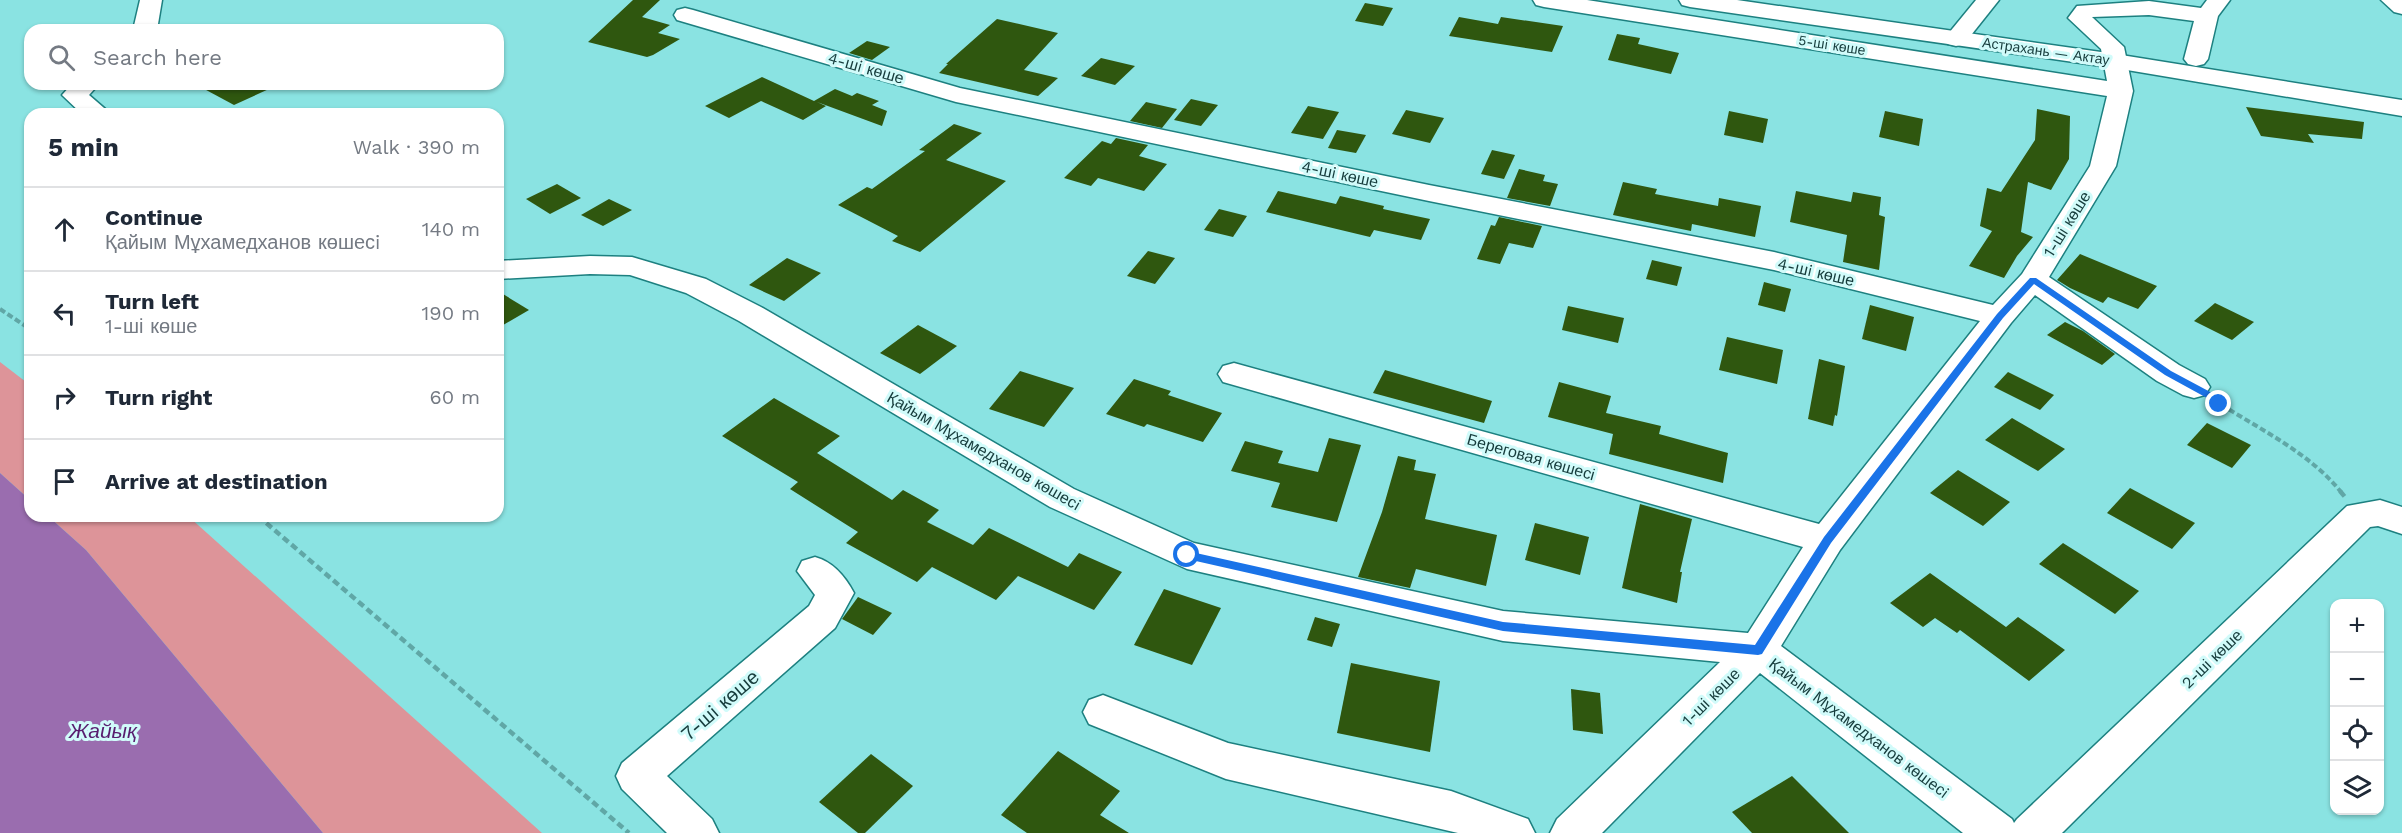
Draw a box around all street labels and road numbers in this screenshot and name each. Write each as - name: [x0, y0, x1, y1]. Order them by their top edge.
- street label: 5-шi көше: [1797, 32, 1867, 58]
- street label: Астрахань — Актау: [1981, 34, 2111, 68]
- street label: 4-шi көше: [826, 48, 906, 88]
- street label: 4-шi көше: [1300, 157, 1380, 191]
- street label: 1-ші көше: [2039, 188, 2095, 260]
- street label: 4-шi көше: [1776, 254, 1856, 290]
- street label: Қайым Мұхамедханов көшесi: [884, 388, 1084, 514]
- street label: Береговая көшесі: [1465, 430, 1597, 484]
- street label: 2-ші көше: [2178, 625, 2246, 692]
- street label: Қайым Мұхамедханов көшесi: [1765, 654, 1953, 802]
- street label: 1-ші көше: [1678, 664, 1744, 730]
- street label: 7-шi көше: [676, 665, 764, 745]

